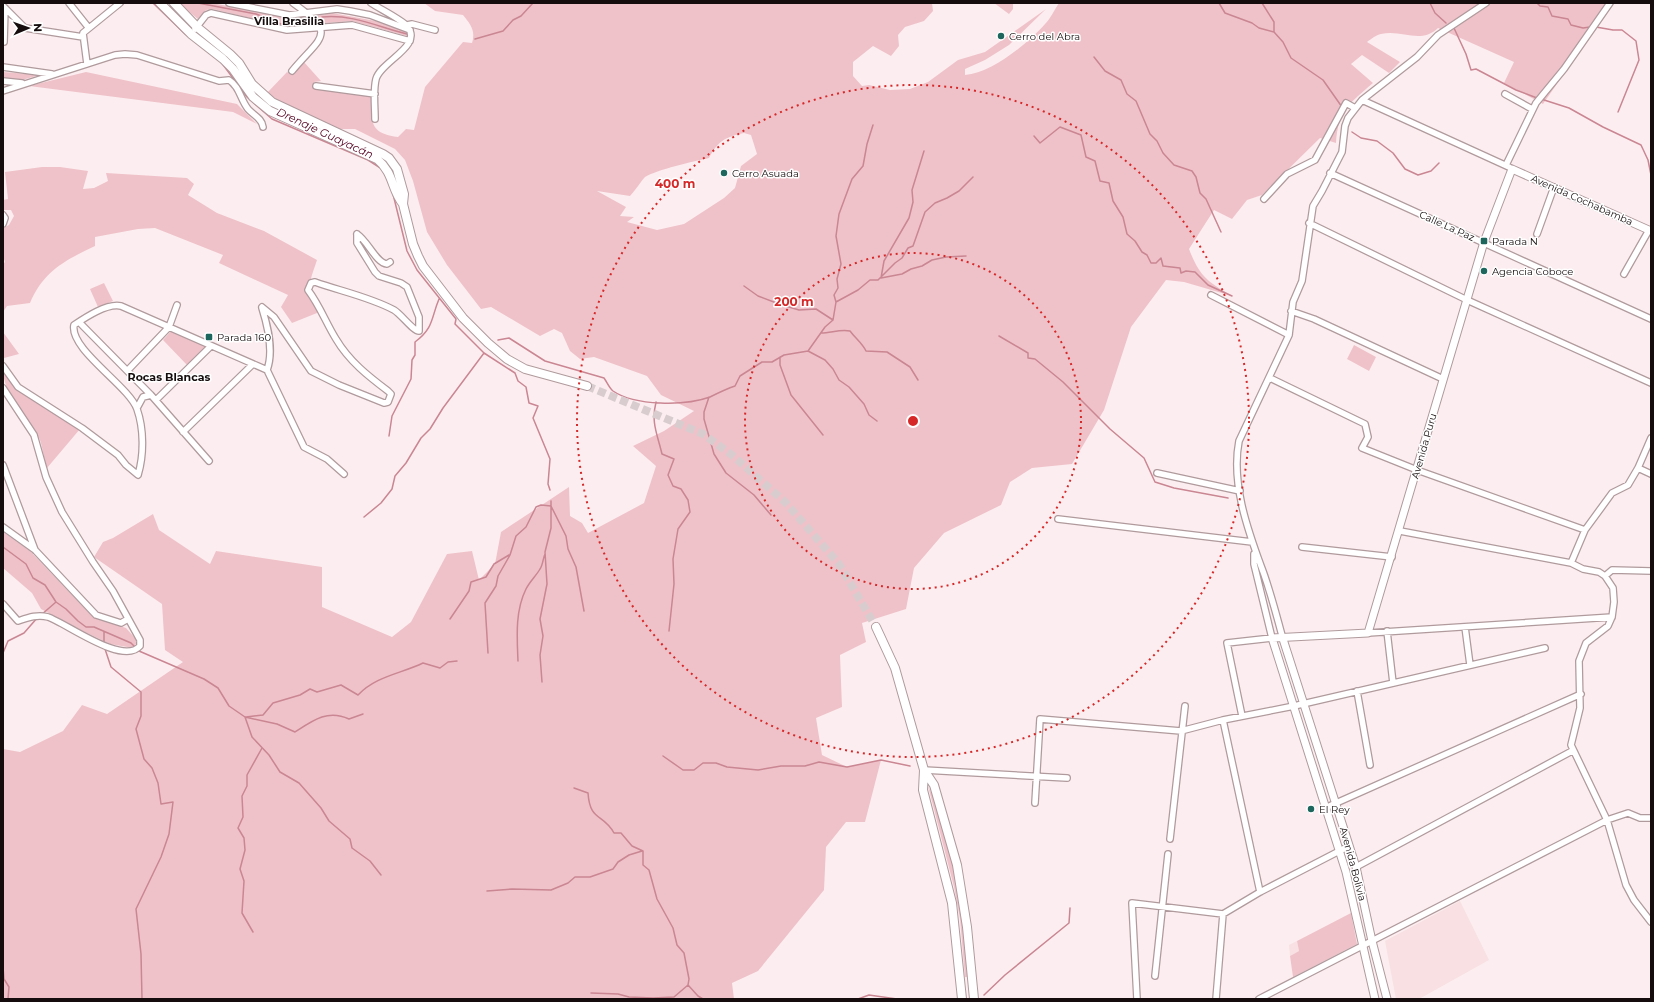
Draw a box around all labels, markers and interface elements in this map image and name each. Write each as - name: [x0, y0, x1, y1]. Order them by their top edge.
- north arrow: [8, 8, 48, 48]
- district label: Villa Brasilia: [253, 14, 324, 28]
- text: N: [31, 23, 45, 32]
- place label: Cerro del Abra: [1009, 30, 1080, 43]
- marker: Cerro del Abra: [996, 31, 1006, 41]
- water label: Drenaje Guayacán: [274, 104, 376, 162]
- place label: Cerro Asuada: [732, 167, 799, 180]
- marker: Cerro Asuada: [719, 168, 729, 178]
- street label: Avenida Cochabamba: [1529, 172, 1635, 228]
- text: 400 m: [655, 176, 695, 191]
- street label: Calle La Paz: [1417, 208, 1477, 244]
- place label: Parada N: [1492, 235, 1538, 248]
- marker: Parada N: [1479, 236, 1489, 246]
- place label: Agencia Coboce: [1492, 265, 1573, 278]
- marker: Agencia Coboce: [1479, 266, 1489, 276]
- text: 200 m: [774, 294, 814, 309]
- place label: Parada 160: [217, 331, 271, 344]
- marker: Parada 160: [204, 332, 214, 342]
- district label: Rocas Blancas: [128, 370, 211, 384]
- street label: Avenida Puru: [1408, 412, 1440, 480]
- centre of rings: [906, 414, 920, 428]
- place label: El Rey: [1319, 803, 1350, 816]
- marker: El Rey: [1306, 804, 1316, 814]
- street label: Avenida Bolivia: [1337, 826, 1369, 902]

